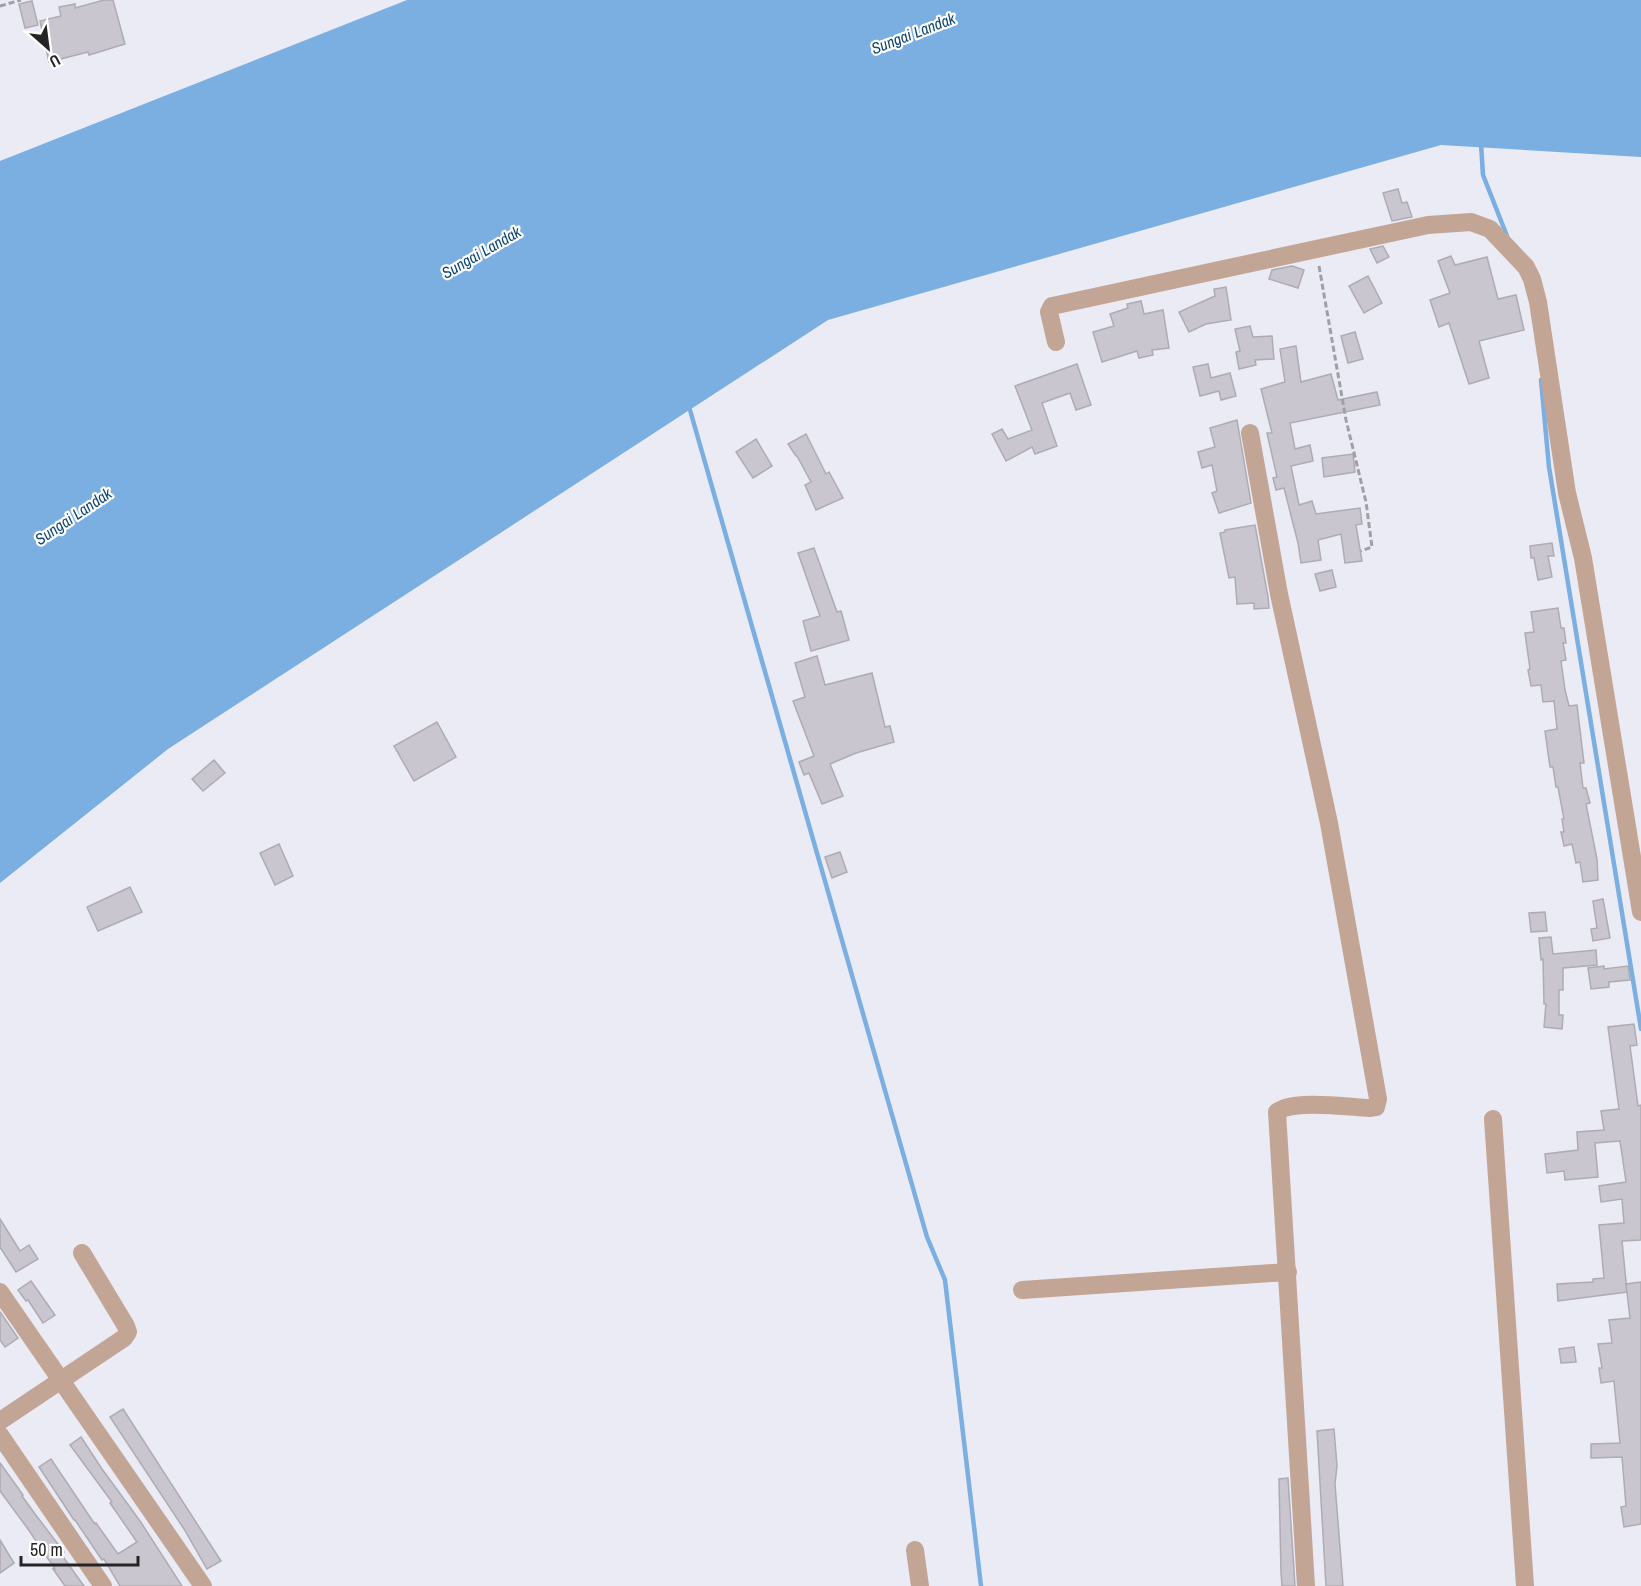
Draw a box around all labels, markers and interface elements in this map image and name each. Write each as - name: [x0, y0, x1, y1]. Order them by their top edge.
- water label: Sungai Landak: [868, 7, 959, 59]
- north arrow: [18, 18, 78, 78]
- text: U: [46, 49, 64, 73]
- water label: Sungai Landak: [437, 220, 525, 284]
- water label: Sungai Landak: [30, 482, 116, 550]
- scale bar: [21, 1529, 138, 1567]
- text: 50 m: [30, 1537, 63, 1562]

